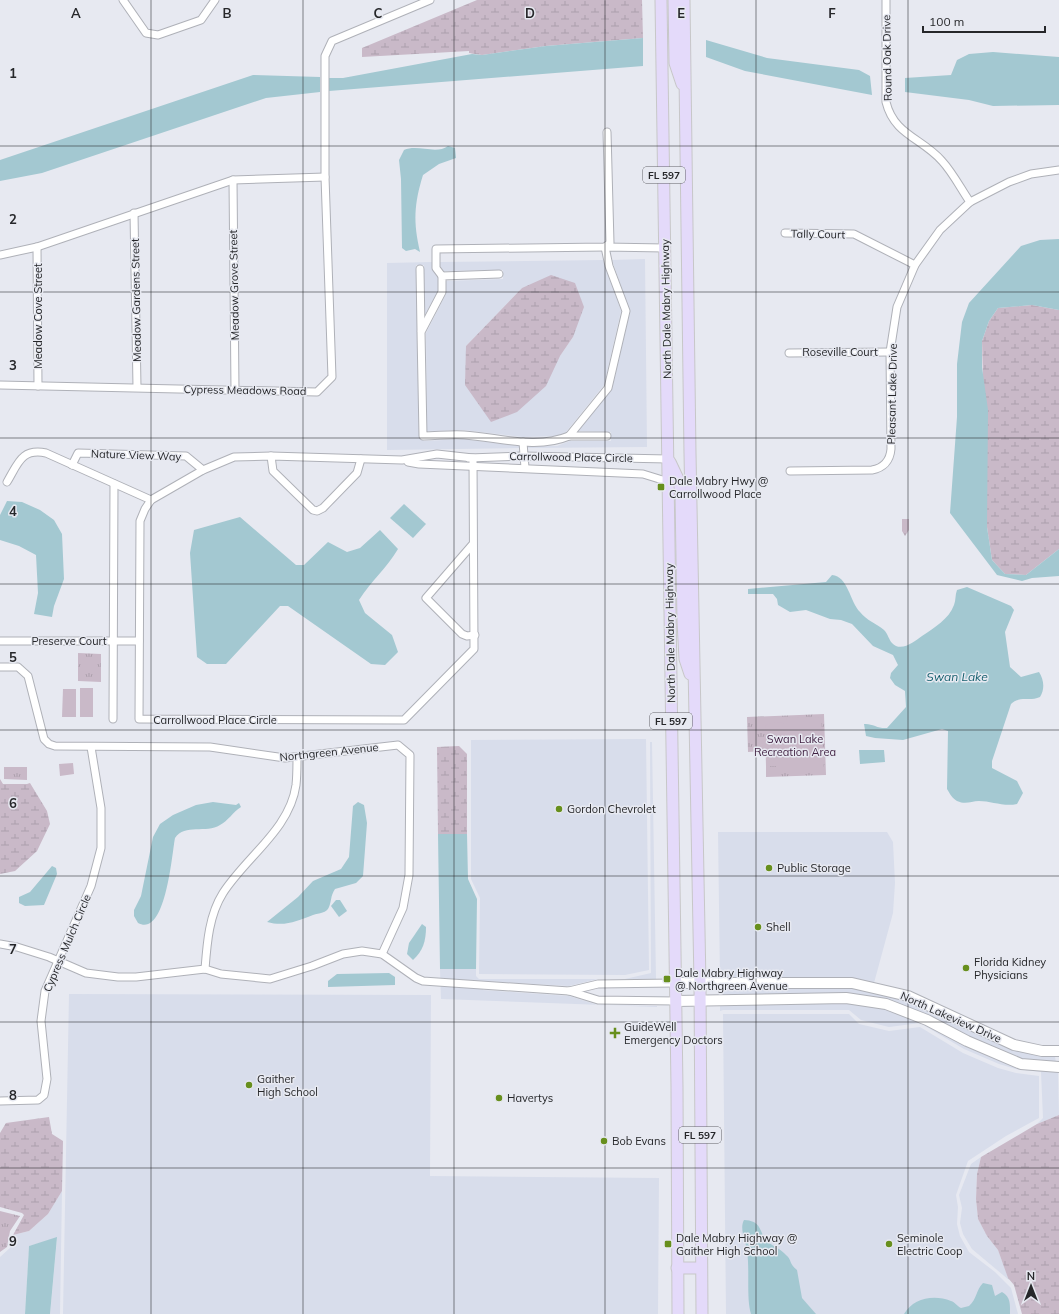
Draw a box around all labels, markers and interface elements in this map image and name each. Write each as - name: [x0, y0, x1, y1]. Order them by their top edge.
- text: A: [71, 5, 81, 21]
- text: B: [223, 5, 232, 21]
- text: C: [374, 5, 383, 21]
- text: D: [525, 5, 535, 21]
- text: E: [677, 5, 685, 21]
- text: F: [828, 5, 836, 21]
- scale bar: [923, 8, 1045, 34]
- text: 100 m: [929, 14, 964, 29]
- street label: Round Oak Drive: [879, 15, 895, 101]
- text: 1: [9, 65, 17, 81]
- road number: FL 597: [643, 167, 685, 183]
- text: 2: [9, 211, 17, 227]
- street label: Tally Court: [791, 227, 845, 241]
- street label: Meadow Grove Street: [226, 230, 242, 340]
- street label: Meadow Gardens Street: [128, 238, 144, 362]
- street label: North Dale Mabry Highway: [658, 239, 674, 379]
- street label: Meadow Cove Street: [31, 263, 45, 369]
- street label: Pleasant Lake Drive: [884, 343, 900, 445]
- street label: Roseville Court: [802, 345, 878, 359]
- text: 3: [9, 357, 17, 373]
- street label: Cypress Meadows Road: [183, 382, 307, 398]
- street label: Nature View Way: [91, 446, 182, 464]
- street label: Carrollwood Place Circle: [509, 449, 633, 465]
- place label: Dale Mabry Hwy @ Carrollwood Place: [669, 474, 768, 501]
- marker: Dale Mabry Hwy @ Carrollwood Place: [656, 482, 666, 492]
- text: 4: [9, 503, 17, 519]
- street label: North Dale Mabry Highway: [662, 563, 678, 703]
- street label: Preserve Court: [31, 634, 107, 648]
- text: 5: [9, 649, 17, 665]
- water label: Swan Lake: [926, 669, 988, 684]
- street label: Carrollwood Place Circle: [153, 713, 277, 727]
- road number: FL 597: [650, 713, 692, 729]
- park label: Swan Lake Recreation Area: [754, 732, 836, 759]
- street label: Northgreen Avenue: [279, 740, 379, 764]
- text: 6: [9, 795, 17, 811]
- place label: Gordon Chevrolet: [567, 802, 656, 816]
- marker: Gordon Chevrolet: [554, 804, 564, 814]
- place label: Public Storage: [777, 861, 851, 875]
- marker: Public Storage: [764, 863, 774, 873]
- street label: Cypress Mulch Circle: [40, 892, 94, 994]
- place label: Shell: [766, 920, 791, 934]
- marker: Shell: [753, 922, 763, 932]
- text: 7: [9, 941, 17, 957]
- place label: Florida Kidney Physicians: [974, 955, 1046, 982]
- marker: Florida Kidney Physicians: [961, 963, 971, 973]
- place label: Dale Mabry Highway @ Northgreen Avenue: [675, 966, 788, 993]
- marker: Dale Mabry Highway @ Northgreen Avenue: [662, 974, 672, 984]
- street label: North Lakeview Drive: [898, 988, 1004, 1046]
- place label: GuideWell Emergency Doctors: [624, 1020, 723, 1047]
- marker: GuideWell Emergency Doctors: [609, 1027, 621, 1039]
- place label: Gaither High School: [257, 1072, 318, 1099]
- marker: Gaither High School: [244, 1080, 254, 1090]
- text: 8: [9, 1087, 17, 1103]
- place label: Havertys: [507, 1091, 553, 1105]
- marker: Havertys: [494, 1093, 504, 1103]
- road number: FL 597: [679, 1127, 721, 1143]
- place label: Bob Evans: [612, 1134, 666, 1148]
- marker: Bob Evans: [599, 1136, 609, 1146]
- place label: Dale Mabry Highway @ Gaither High School: [676, 1231, 797, 1258]
- place label: Seminole Electric Coop: [897, 1231, 963, 1258]
- text: 9: [9, 1233, 17, 1249]
- marker: Dale Mabry Highway @ Gaither High School: [663, 1239, 673, 1249]
- marker: Seminole Electric Coop: [884, 1239, 894, 1249]
- north arrow: [1011, 1266, 1051, 1306]
- text: N: [1027, 1269, 1035, 1283]

